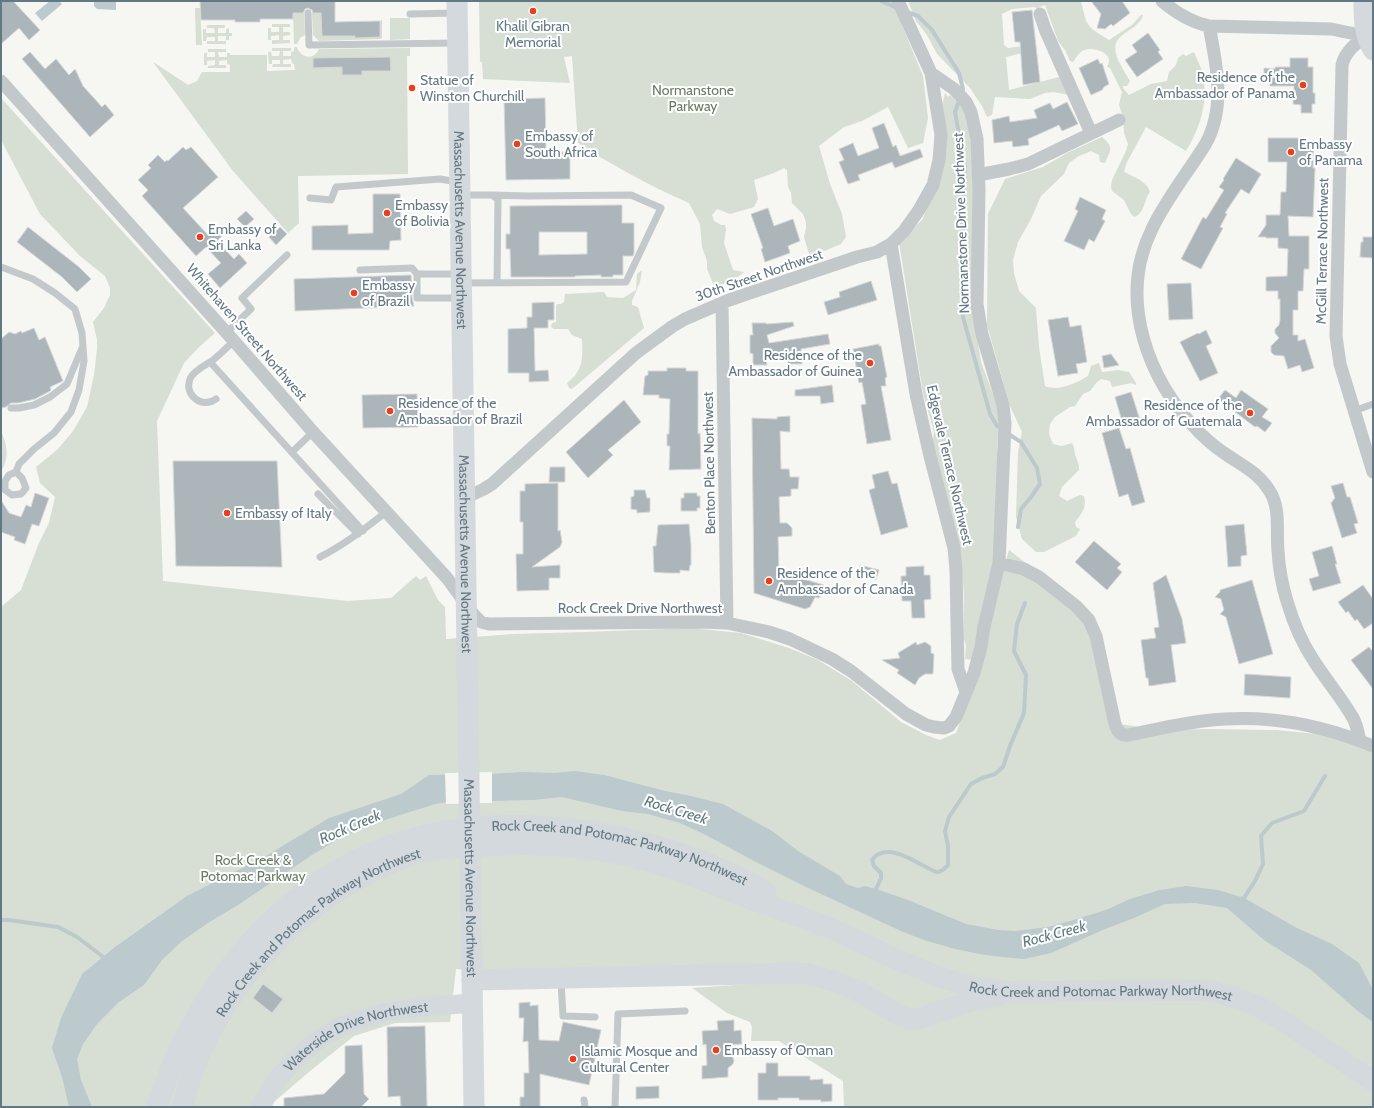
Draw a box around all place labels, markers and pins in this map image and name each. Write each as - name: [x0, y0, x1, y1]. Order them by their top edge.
- marker: Khalil Gibran Memorial: [528, 6, 538, 16]
- place label: Khalil Gibran Memorial: [496, 17, 570, 51]
- place label: Residence of the Ambassador of Panama: [1155, 68, 1295, 102]
- place label: Statue of Winston Churchill: [420, 71, 525, 105]
- marker: Residence of the Ambassador of Panama: [1298, 80, 1308, 90]
- marker: Statue of Winston Churchill: [407, 83, 417, 93]
- place label: Embassy of South Africa: [525, 127, 597, 161]
- place label: Embassy of Panama: [1299, 135, 1363, 169]
- marker: Embassy of South Africa: [512, 139, 522, 149]
- marker: Embassy of Panama: [1286, 147, 1296, 157]
- place label: Embassy of Bolivia: [395, 196, 450, 230]
- marker: Embassy of Bolivia: [382, 208, 392, 218]
- place label: Embassy of Sri Lanka: [208, 220, 277, 254]
- marker: Embassy of Sri Lanka: [195, 232, 205, 242]
- place label: Embassy of Brazil: [362, 276, 415, 310]
- marker: Embassy of Brazil: [349, 288, 359, 298]
- place label: Residence of the Ambassador of Guinea: [729, 346, 862, 380]
- marker: Residence of the Ambassador of Guinea: [865, 358, 875, 368]
- place label: Residence of the Ambassador of Brazil: [398, 394, 523, 428]
- place label: Residence of the Ambassador of Guatemala: [1086, 396, 1242, 430]
- marker: Residence of the Ambassador of Brazil: [385, 406, 395, 416]
- marker: Residence of the Ambassador of Guatemala: [1245, 408, 1255, 418]
- place label: Embassy of Italy: [235, 504, 332, 522]
- marker: Embassy of Italy: [222, 508, 232, 518]
- place label: Residence of the Ambassador of Canada: [777, 564, 914, 598]
- marker: Residence of the Ambassador of Canada: [764, 576, 774, 586]
- place label: Embassy of Oman: [724, 1041, 833, 1059]
- place label: Islamic Mosque and Cultural Center: [581, 1042, 697, 1076]
- marker: Embassy of Oman: [711, 1045, 721, 1055]
- marker: Islamic Mosque and Cultural Center: [568, 1054, 578, 1064]

